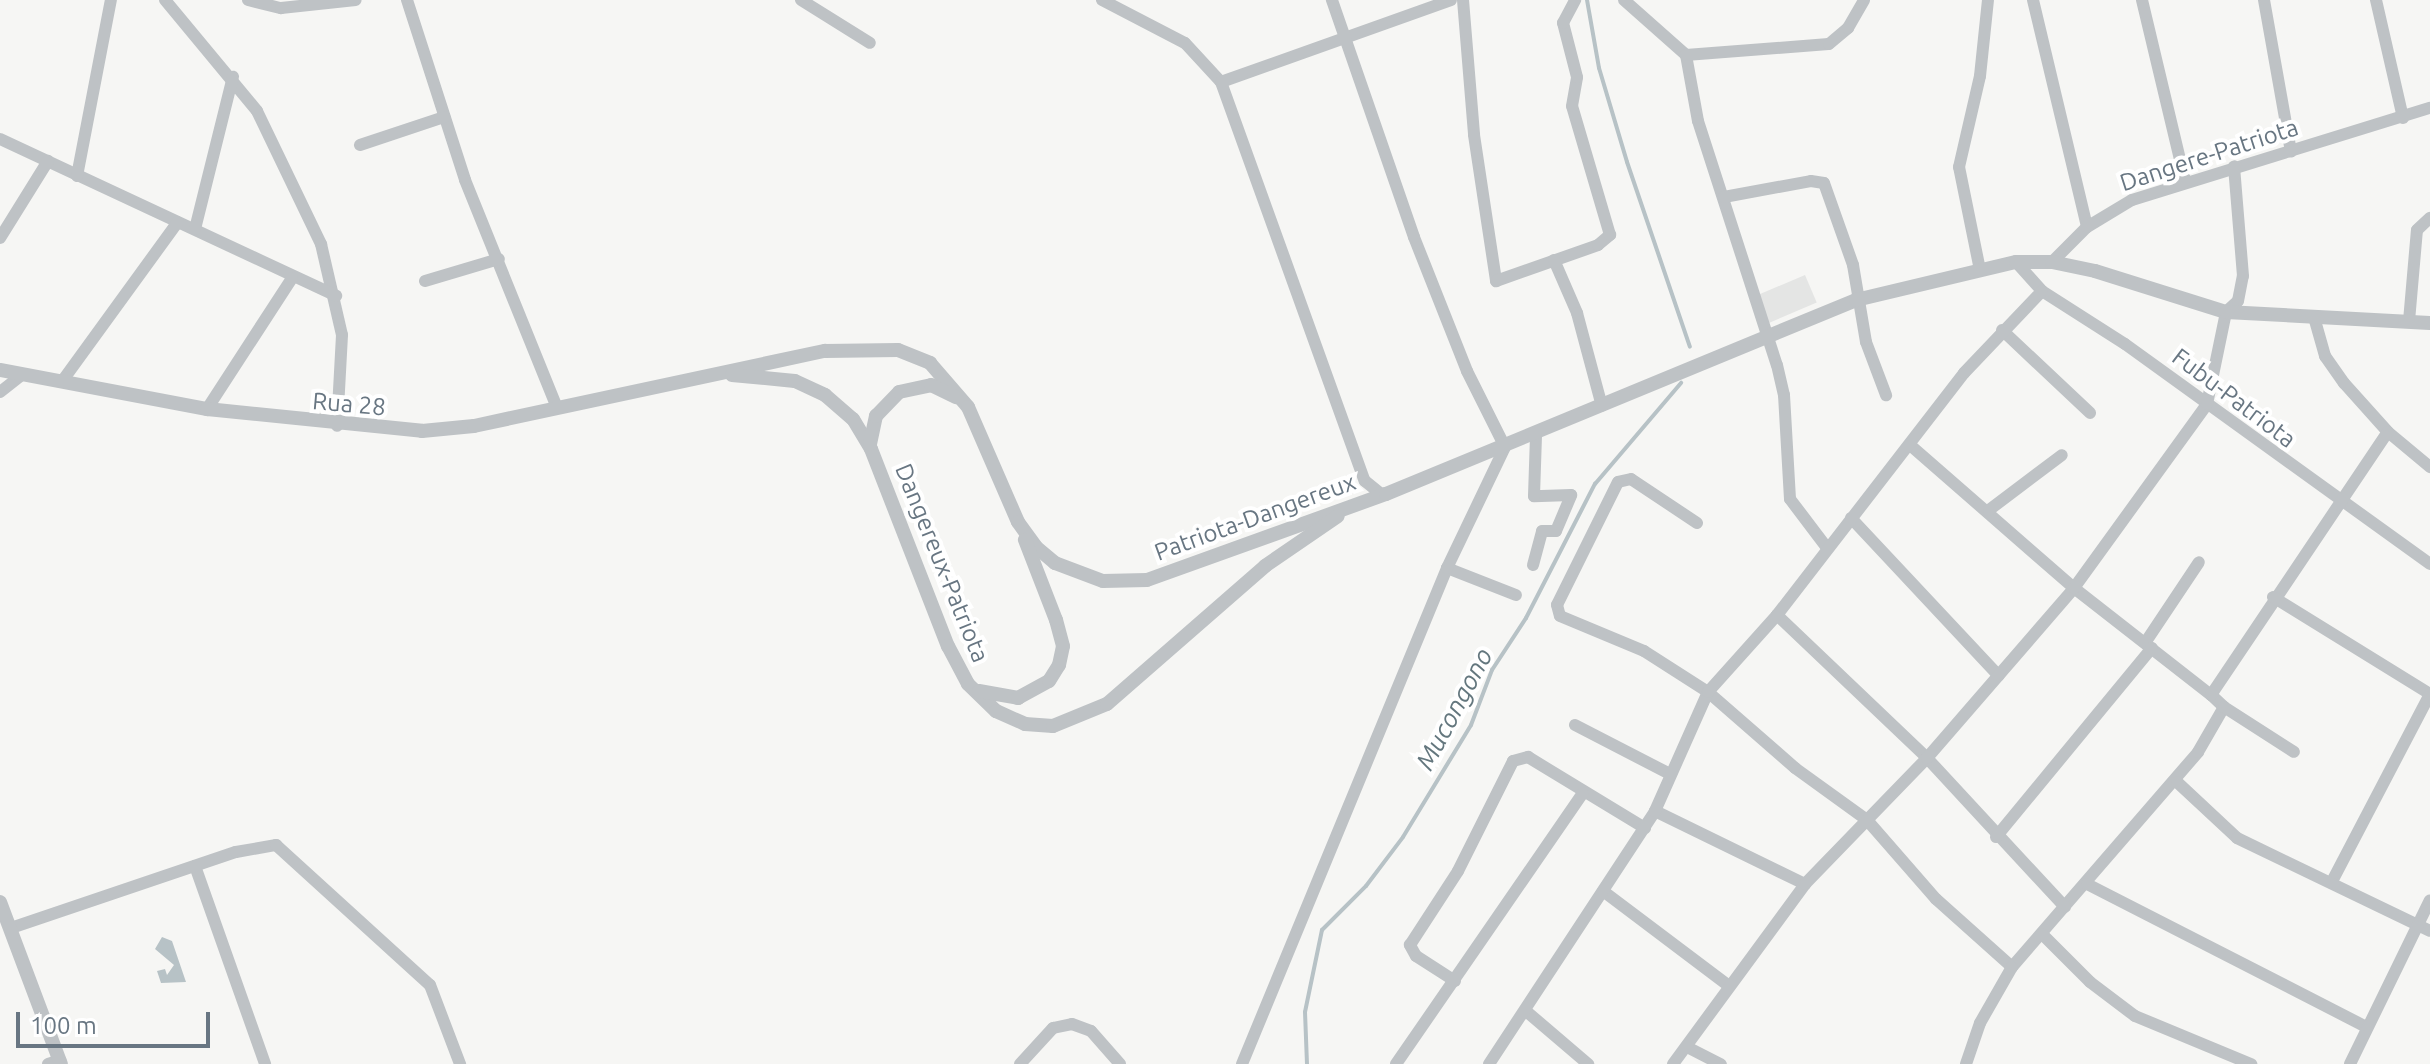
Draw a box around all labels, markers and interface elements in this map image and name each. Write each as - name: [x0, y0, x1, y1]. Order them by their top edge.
- street label: Dangere-Patriota: [2116, 113, 2302, 197]
- street label: Fubu-Patriota: [2167, 342, 2301, 454]
- street label: Rua 28: [311, 386, 387, 422]
- street label: Dangereux-Patriota: [889, 459, 995, 667]
- street label: Patriota-Dangereux: [1151, 467, 1359, 567]
- water label: Mucongono: [1409, 643, 1499, 775]
- scale bar: [20, 996, 214, 1046]
- text: 100 m: [30, 1012, 97, 1039]

